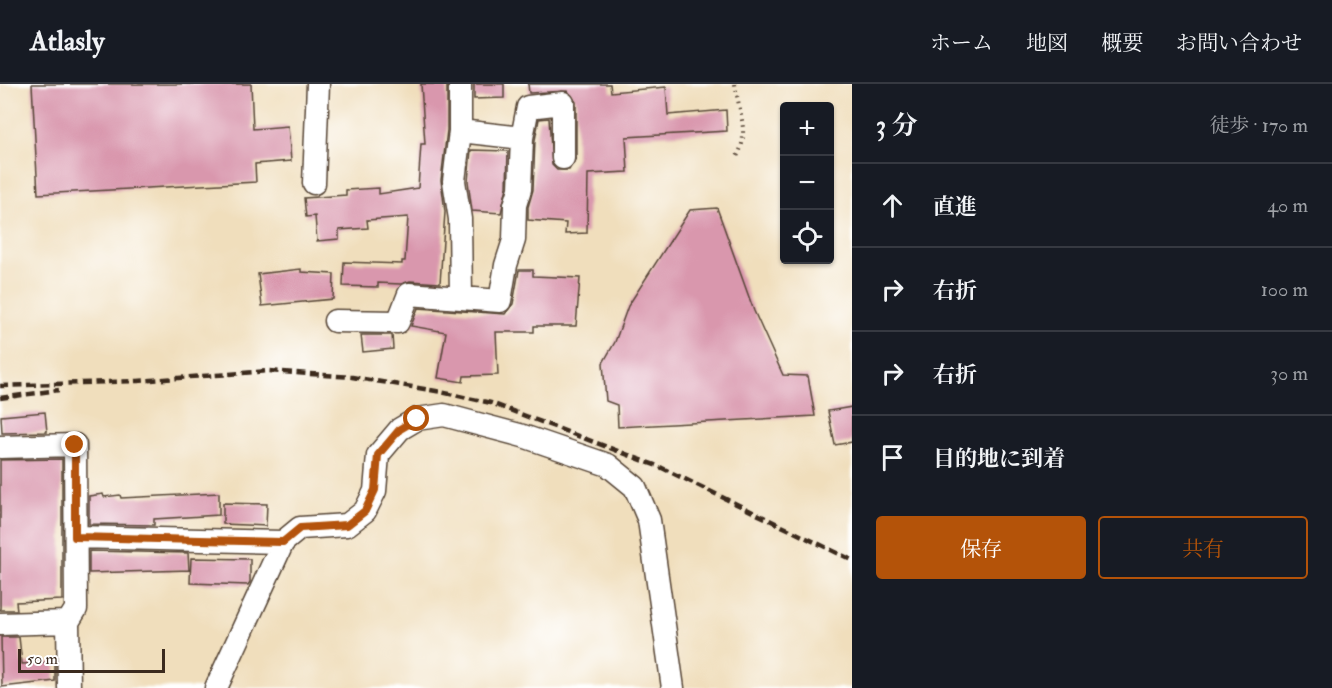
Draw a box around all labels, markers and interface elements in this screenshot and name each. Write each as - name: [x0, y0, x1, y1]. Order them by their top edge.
- text: Atlasly: [30, 24, 104, 59]
- text: ホーム: [930, 30, 993, 57]
- text: 地図: [1026, 30, 1068, 57]
- text: 概要: [1101, 30, 1143, 57]
- text: お問い合わせ: [1176, 30, 1302, 57]
- map controls: [780, 102, 834, 264]
- button: +: [780, 102, 834, 156]
- text: 3 分: [876, 110, 917, 142]
- text: 徒歩 · 170 m: [1209, 113, 1308, 138]
- button: −: [780, 156, 834, 210]
- icon: ahead: [876, 189, 909, 222]
- text: 直進: [933, 193, 977, 221]
- text: 40 m: [1267, 193, 1308, 218]
- button: locate: [780, 210, 834, 264]
- icon: right: [876, 273, 909, 306]
- text: 右折: [933, 277, 977, 305]
- text: 100 m: [1261, 277, 1308, 302]
- icon: right: [876, 357, 909, 390]
- text: 右折: [933, 361, 977, 389]
- text: 30 m: [1270, 361, 1308, 386]
- route start: [403, 405, 429, 431]
- route end: [61, 431, 87, 457]
- icon: arrive: [876, 441, 909, 474]
- text: 目的地に到着: [933, 445, 1065, 473]
- button: 保存: [876, 516, 1086, 579]
- button: 共有: [1098, 516, 1308, 579]
- scale bar: [18, 646, 165, 674]
- text: 50 m: [27, 649, 58, 669]

